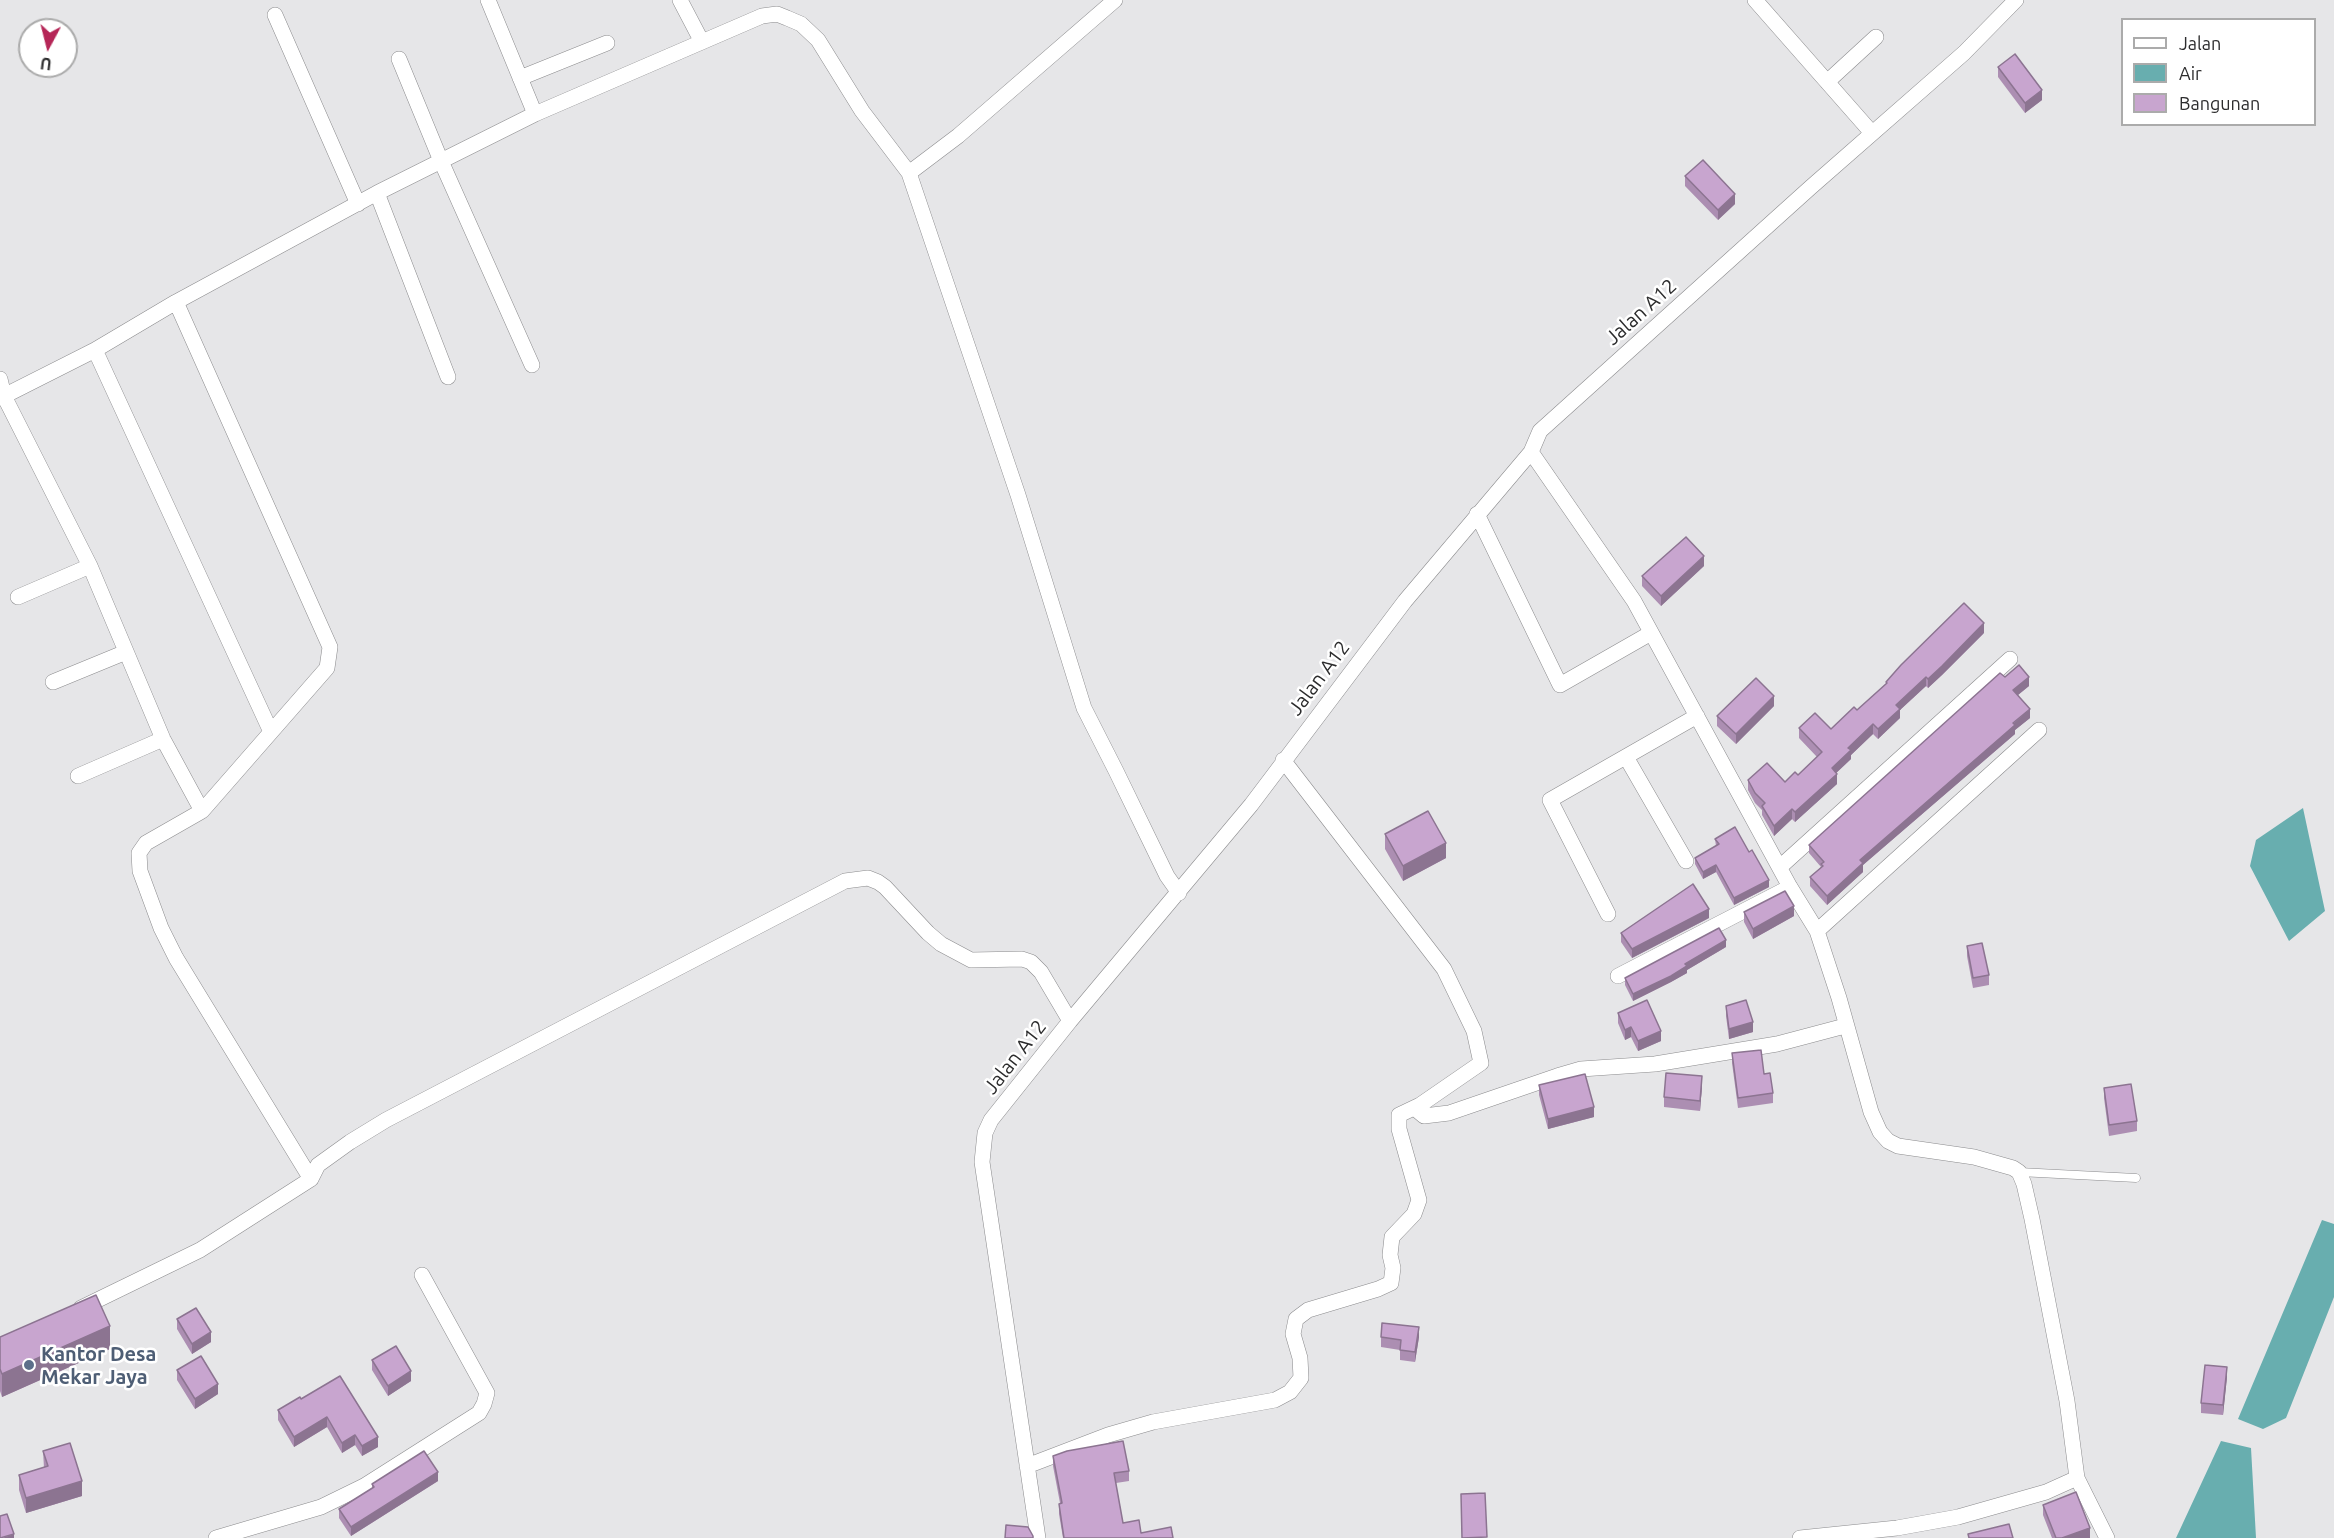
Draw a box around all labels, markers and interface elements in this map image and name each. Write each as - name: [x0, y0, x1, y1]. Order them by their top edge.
- north arrow: [18, 18, 78, 78]
- legend: [2121, 18, 2316, 126]
- text: Jalan: [2179, 33, 2221, 53]
- text: U: [39, 54, 53, 73]
- text: Air: [2179, 63, 2202, 83]
- text: Bangunan: [2179, 93, 2260, 113]
- street label: Jalan A12: [1601, 274, 1681, 350]
- street label: Jalan A12: [1283, 636, 1355, 720]
- street label: Jalan A12: [979, 1015, 1051, 1099]
- place label: Kantor Desa Mekar Jaya: [41, 1342, 156, 1389]
- marker: Kantor Desa Mekar Jaya: [22, 1358, 36, 1372]

